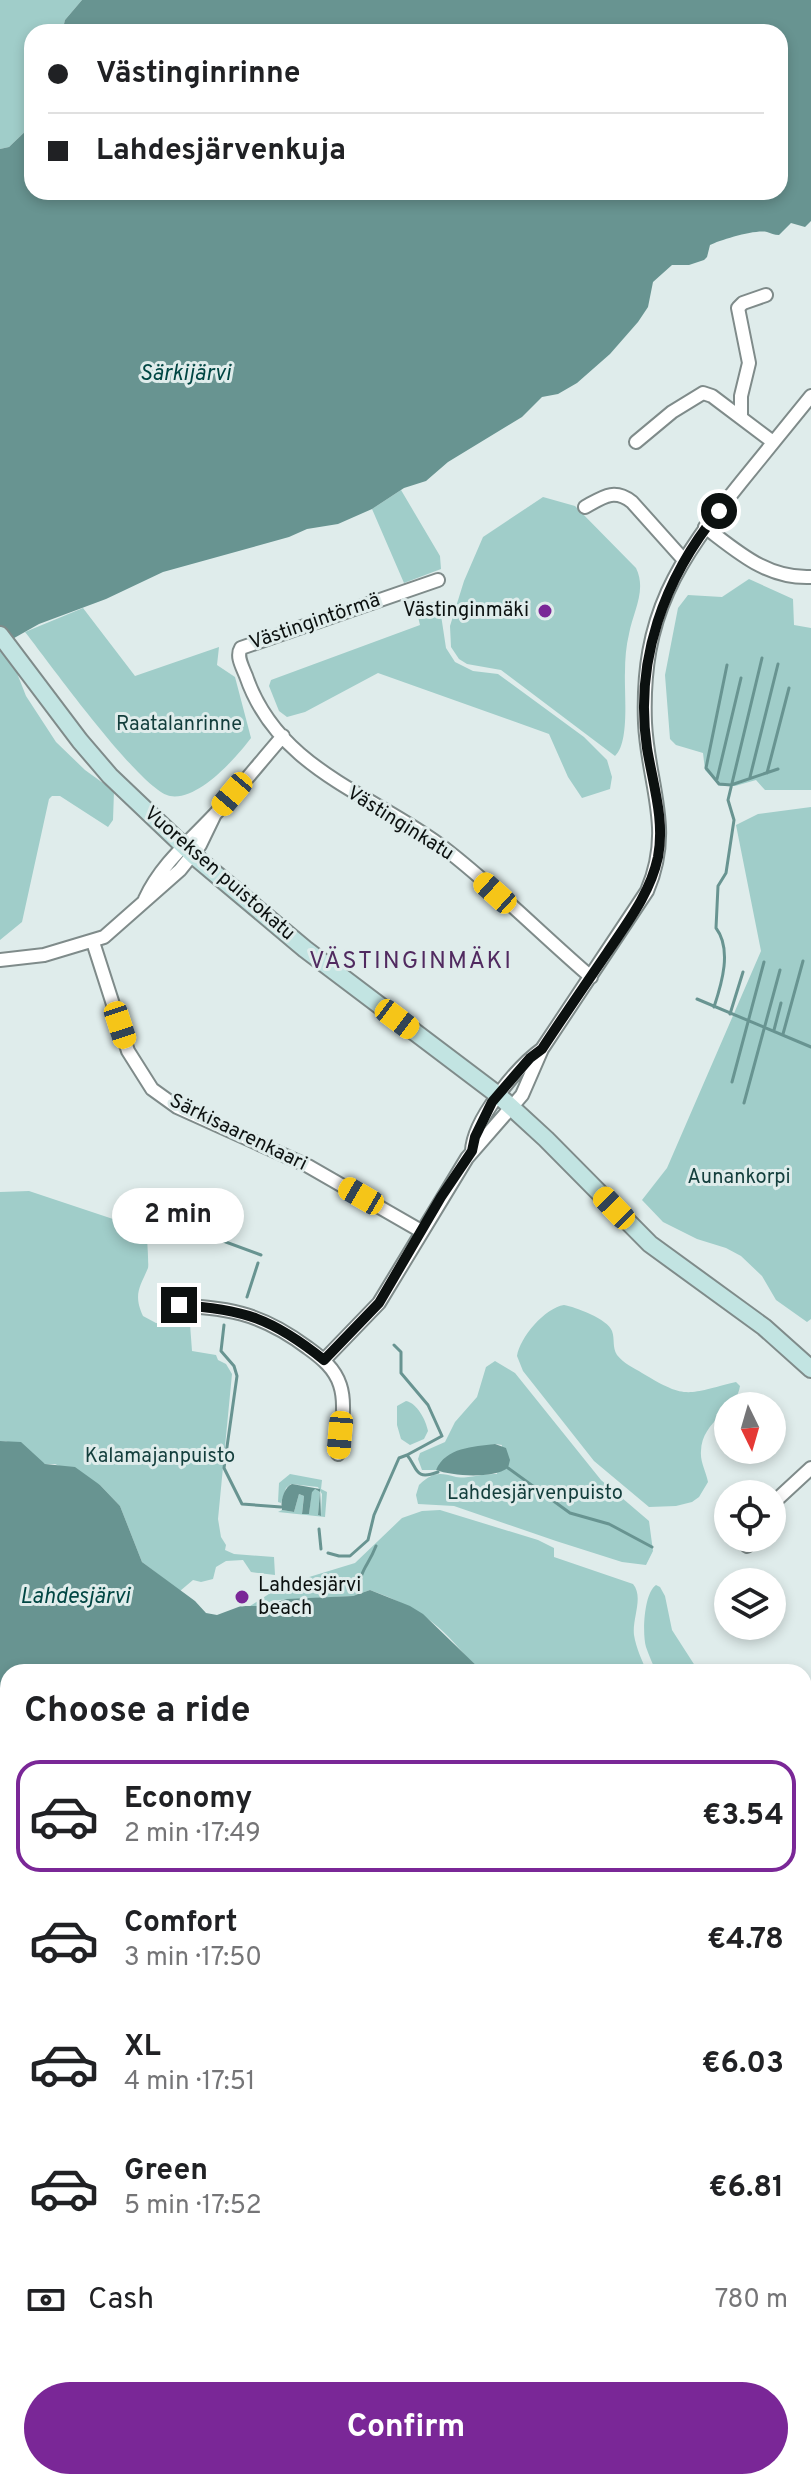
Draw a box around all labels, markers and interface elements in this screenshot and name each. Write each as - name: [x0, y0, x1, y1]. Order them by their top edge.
- text: Västinginrinne: [96, 56, 301, 93]
- text: Lahdesjärvenkuja: [96, 133, 346, 170]
- water label: Särkijärvi: [139, 361, 232, 388]
- route start: [701, 493, 737, 529]
- street label: Västingintörmä: [246, 587, 384, 657]
- place label: Västinginmäki: [403, 598, 529, 624]
- marker: Västinginmäki: [536, 602, 554, 620]
- park label: Raatalanrinne: [116, 712, 242, 738]
- car: [207, 768, 257, 820]
- street label: Västinginkatu: [342, 781, 458, 867]
- street label: Vuoreksen puistokatu: [138, 801, 300, 947]
- car: [469, 868, 521, 918]
- district label: VÄSTINGINMÄKI: [309, 946, 513, 977]
- car: [371, 995, 423, 1043]
- car: [101, 998, 139, 1052]
- street label: Särkisaarenkaari: [165, 1088, 311, 1178]
- park label: Aunankorpi: [687, 1165, 791, 1191]
- car: [334, 1174, 388, 1218]
- car: [589, 1182, 639, 1234]
- callout: 2 min: [113, 1189, 245, 1245]
- text: 2 min: [144, 1199, 212, 1232]
- route end: [161, 1287, 197, 1323]
- north arrow: [714, 1392, 786, 1464]
- map controls: [714, 1392, 786, 1640]
- car: [326, 1410, 354, 1460]
- park label: Kalamajanpuisto: [85, 1444, 235, 1470]
- button: locate: [714, 1480, 786, 1552]
- park label: Lahdesjärvenpuisto: [447, 1481, 623, 1507]
- button: layers: [714, 1568, 786, 1640]
- place label: Lahdesjärvi beach: [258, 1573, 361, 1622]
- water label: Lahdesjärvi: [20, 1584, 132, 1611]
- marker: Lahdesjärvi beach: [233, 1588, 251, 1606]
- text: Choose a ride: [24, 1689, 250, 1735]
- icon: car: [28, 1780, 100, 1852]
- text: Economy: [124, 1781, 252, 1818]
- text: €3.54: [702, 1798, 784, 1835]
- text: 2 min · 17:49: [124, 1818, 261, 1851]
- icon: car: [28, 1904, 100, 1976]
- text: Comfort: [124, 1905, 237, 1942]
- text: €4.78: [707, 1922, 784, 1959]
- text: 3 min · 17:50: [124, 1942, 262, 1975]
- icon: car: [28, 2028, 100, 2100]
- text: XL: [124, 2029, 161, 2066]
- text: €6.03: [702, 2046, 784, 2083]
- text: 4 min · 17:51: [124, 2066, 256, 2099]
- icon: car: [28, 2152, 100, 2224]
- text: Green: [124, 2153, 208, 2190]
- text: €6.81: [708, 2170, 784, 2207]
- text: 5 min · 17:52: [124, 2190, 262, 2223]
- icon: cash: [24, 2278, 68, 2322]
- text: Cash: [88, 2282, 154, 2319]
- text: 780 m: [715, 2284, 788, 2317]
- button: Confirm: [24, 2382, 788, 2474]

